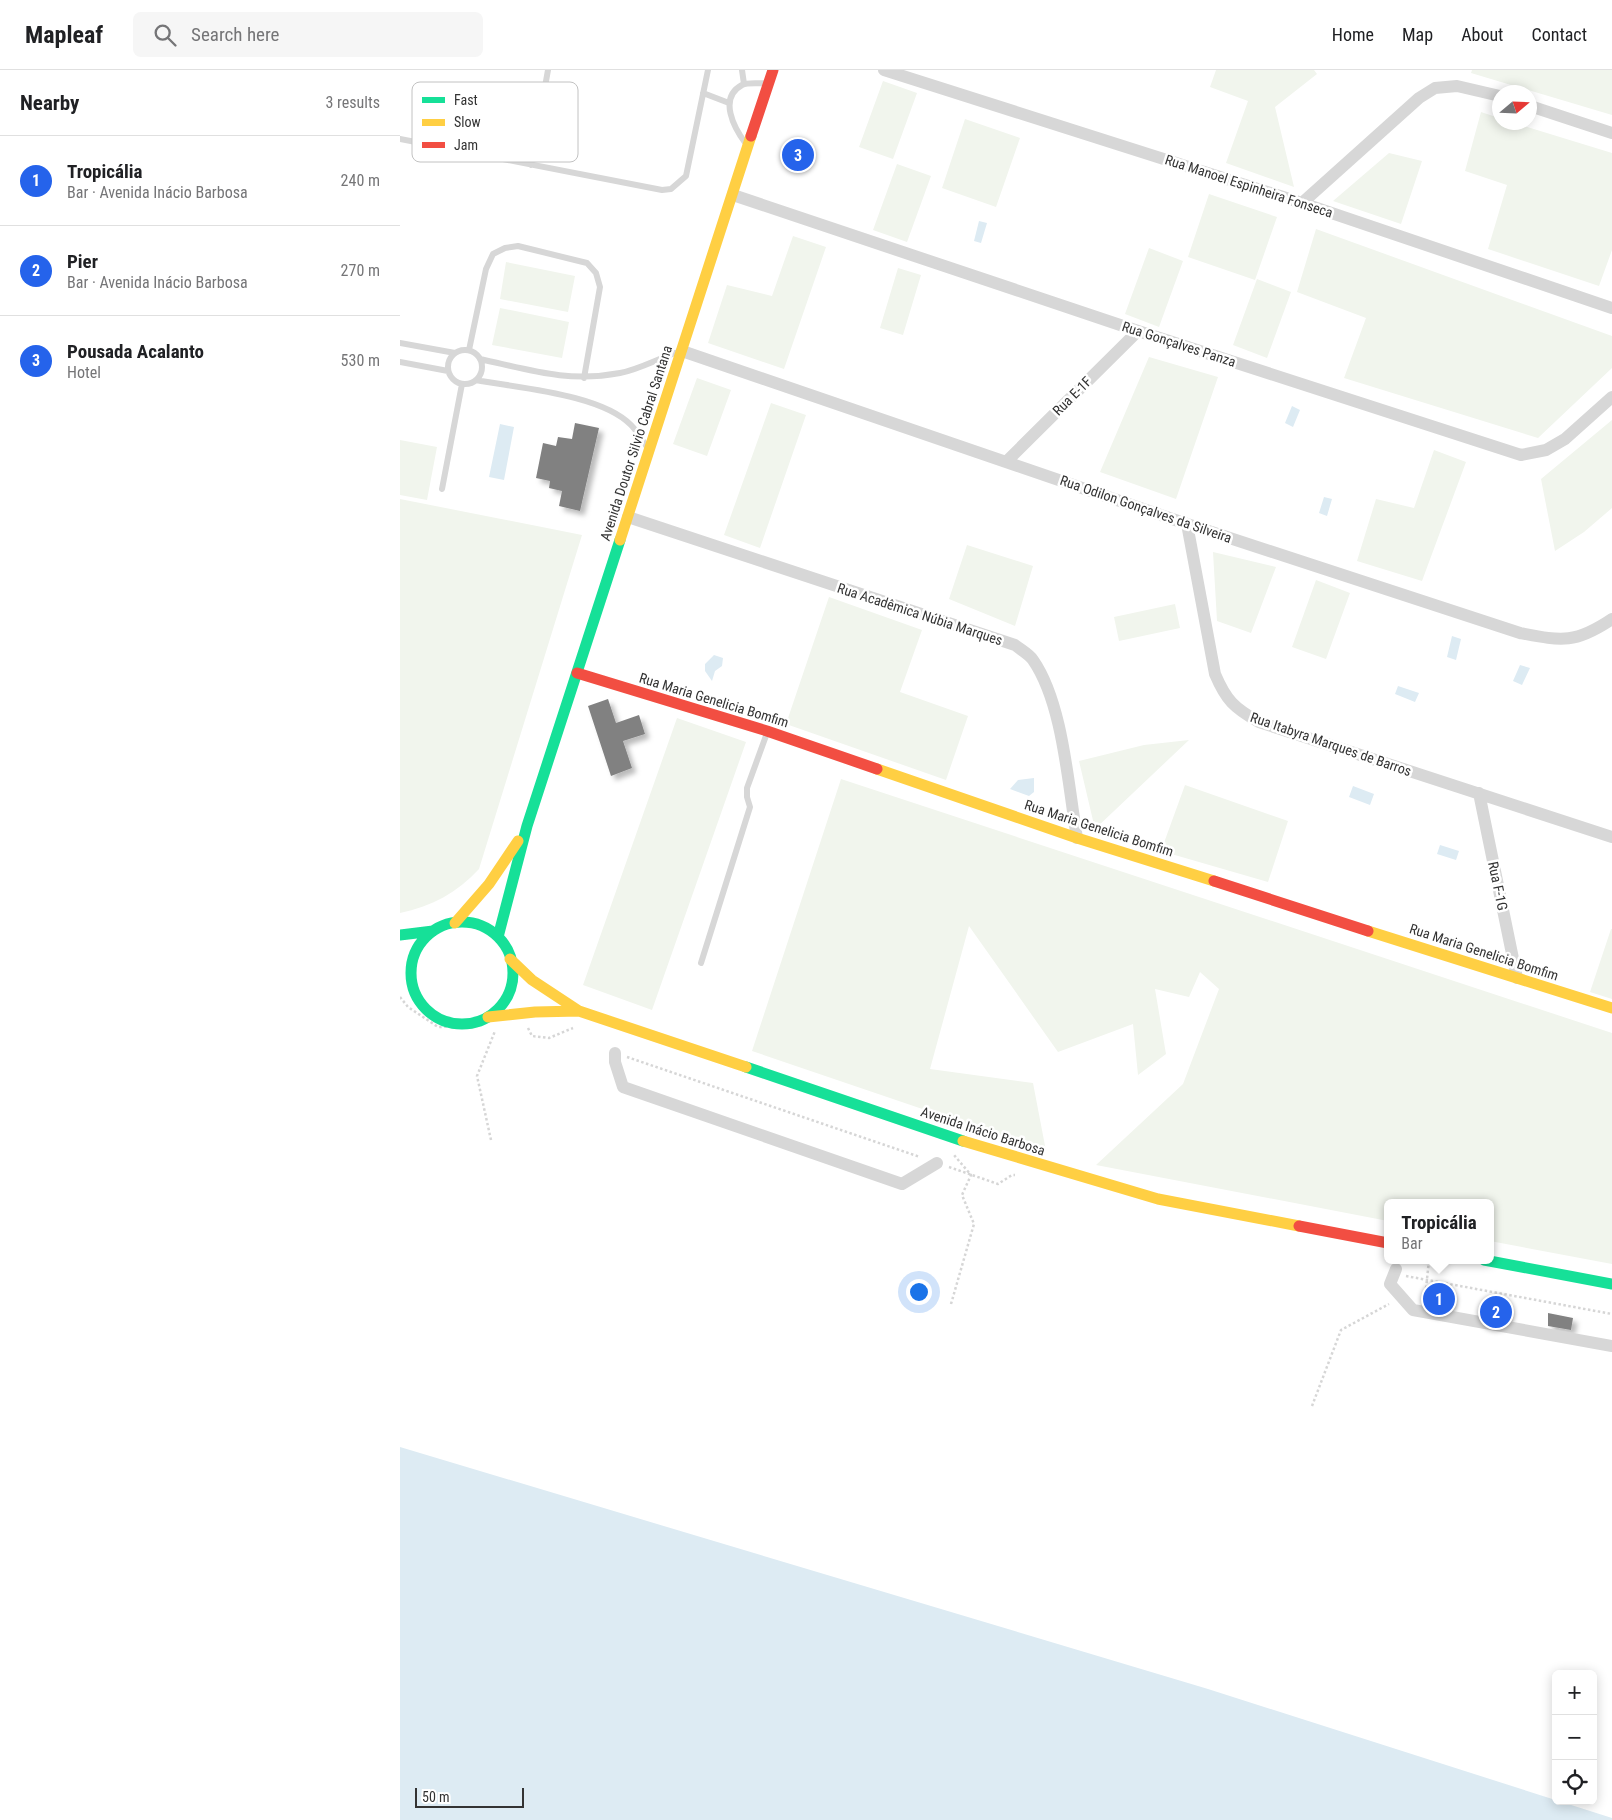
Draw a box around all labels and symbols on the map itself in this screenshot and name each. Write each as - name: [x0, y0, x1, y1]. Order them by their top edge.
- legend: [412, 82, 578, 162]
- north arrow: [1492, 85, 1537, 130]
- text: Fast: [454, 92, 478, 108]
- text: Slow: [454, 114, 481, 130]
- pin: 3: [782, 136, 814, 174]
- text: Jam: [454, 137, 478, 153]
- street label: Rua Manoel Espinheira Fonseca: [1163, 151, 1335, 221]
- street label: Rua Gonçalves Panza: [1120, 318, 1238, 370]
- street label: Avenida Doutor Silvio Cabral Santana: [597, 343, 675, 543]
- street label: Rua E-1F: [1049, 373, 1095, 419]
- street label: Rua Odilon Gonçalves da Silveira: [1058, 472, 1234, 546]
- street label: Rua Acadêmica Núbia Marques: [835, 580, 1005, 648]
- street label: Rua Maria Genelicia Bomfim: [637, 670, 791, 730]
- street label: Rua Itabyra Marques de Barros: [1248, 709, 1414, 779]
- street label: Rua Maria Genelicia Bomfim: [1023, 796, 1175, 860]
- street label: Rua F-1G: [1485, 860, 1511, 912]
- street label: Rua Maria Genelicia Bomfim: [1408, 920, 1560, 984]
- street label: Avenida Inácio Barbosa: [919, 1103, 1047, 1159]
- your location: [906, 1279, 932, 1305]
- pin: 1: [1423, 1280, 1455, 1318]
- pin: 2: [1480, 1293, 1512, 1331]
- scale bar: [415, 1785, 524, 1808]

